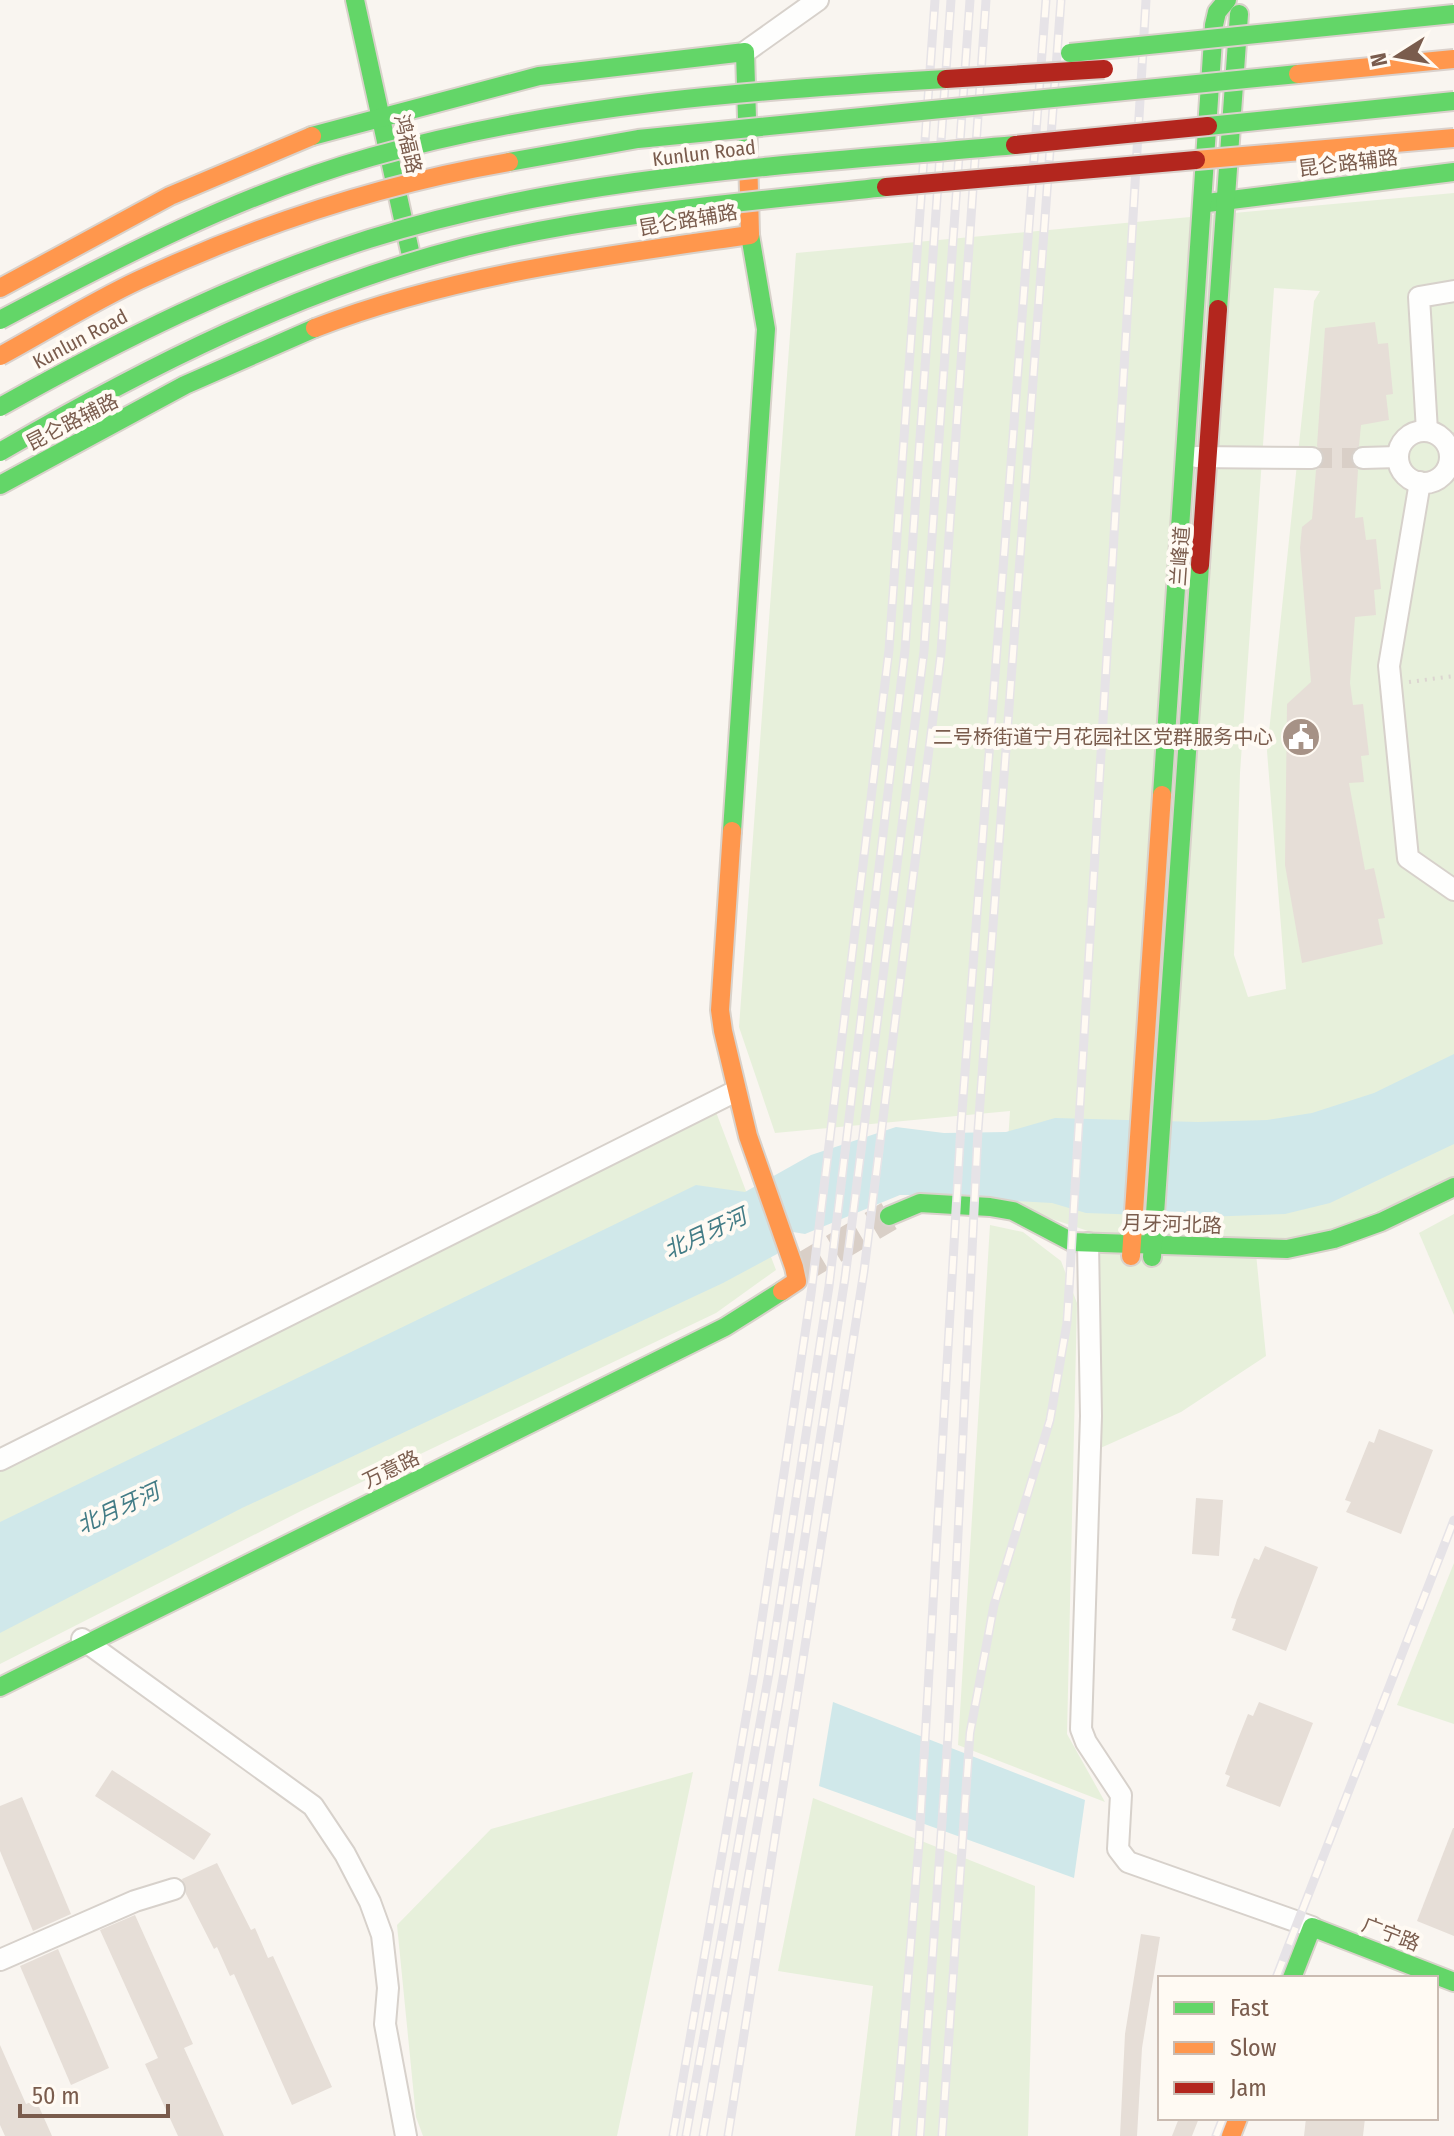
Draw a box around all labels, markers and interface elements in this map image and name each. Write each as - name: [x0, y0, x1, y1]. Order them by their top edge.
- north arrow: [1358, 16, 1438, 96]
- text: N: [1364, 51, 1393, 69]
- street label: 鸿福路: [390, 112, 426, 176]
- street label: Kunlun Road: [651, 135, 757, 171]
- street label: 昆仑路辅路: [1297, 145, 1399, 181]
- street label: 昆仑路辅路: [637, 199, 739, 241]
- street label: Kunlun Road: [29, 304, 131, 374]
- street label: 昆仑路辅路: [22, 389, 122, 455]
- street label: 兰峰道: [1166, 525, 1194, 587]
- public building icon: 二号桥街道宁月花园社区党群服务中心: [1280, 716, 1322, 758]
- place label: 二号桥街道宁月花园社区党群服务中心: [933, 725, 1273, 749]
- water label: 北月牙河: [660, 1201, 754, 1264]
- street label: 月牙河北路: [1122, 1210, 1222, 1238]
- street label: 万意路: [359, 1445, 423, 1493]
- water label: 北月牙河: [73, 1476, 167, 1539]
- street label: 广宁路: [1359, 1912, 1423, 1956]
- legend: [1158, 1976, 1438, 2120]
- text: Fast: [1230, 1994, 1269, 2022]
- text: Slow: [1230, 2034, 1277, 2062]
- scale bar: [20, 2068, 168, 2118]
- text: Jam: [1230, 2074, 1267, 2102]
- text: 50 m: [32, 2082, 80, 2110]

